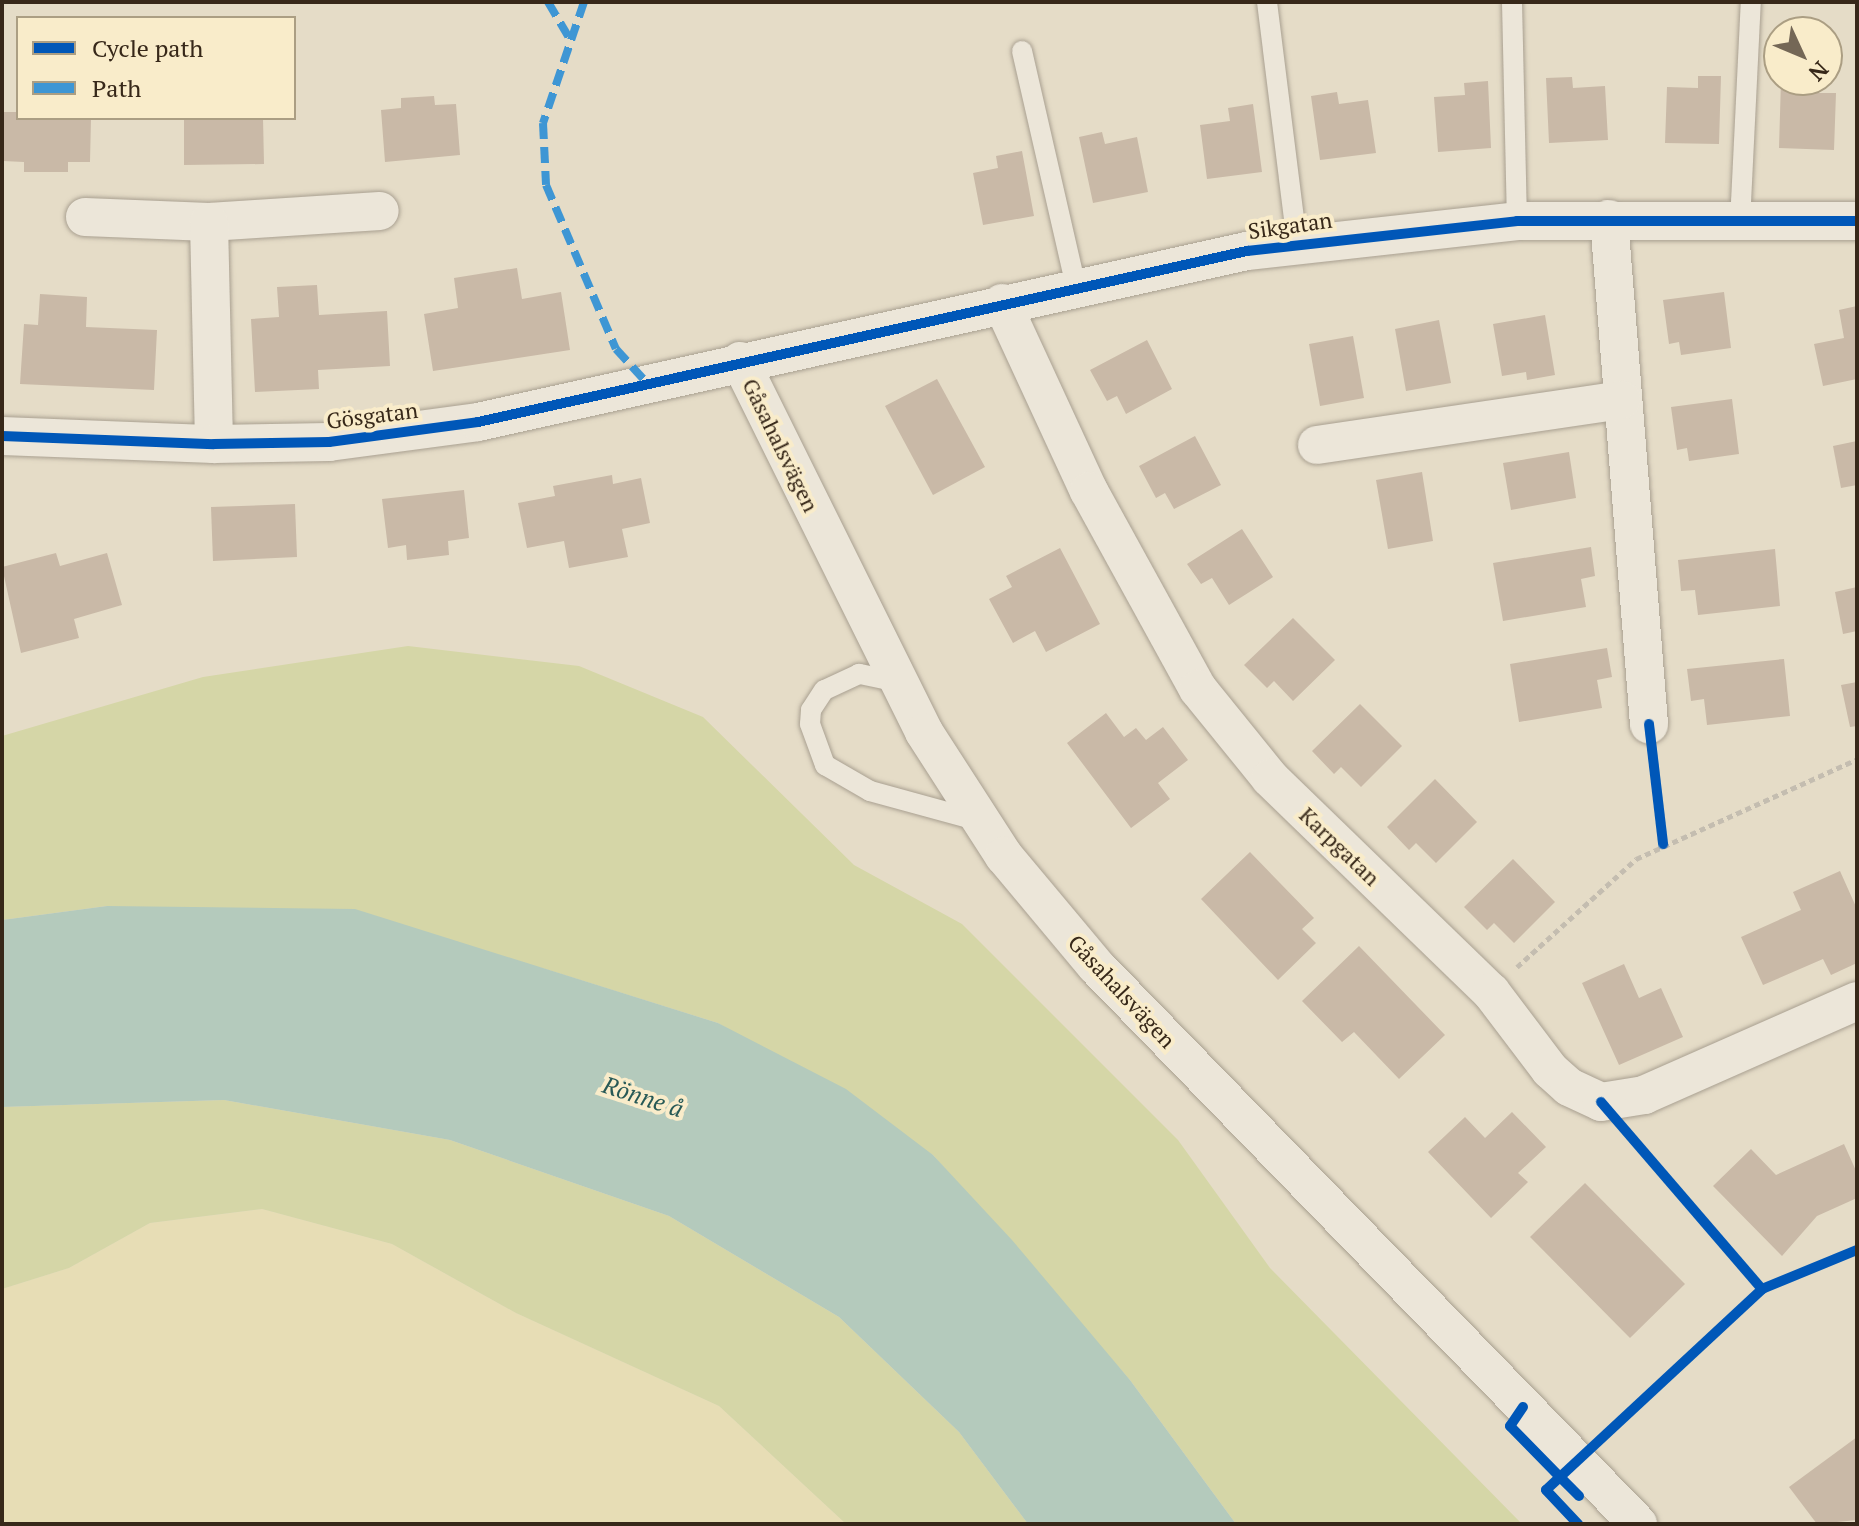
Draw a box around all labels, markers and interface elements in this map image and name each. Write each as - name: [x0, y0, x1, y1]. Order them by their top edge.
- legend: [16, 16, 296, 120]
- north arrow: [1763, 16, 1843, 96]
- text: Cycle path: [92, 32, 203, 64]
- text: N: [1803, 56, 1835, 88]
- text: Path: [92, 72, 141, 104]
- street label: Sikgatan: [1246, 206, 1334, 244]
- street label: Gåsahalsvägen: [737, 374, 825, 516]
- street label: Gösgatan: [325, 396, 419, 434]
- street label: Karpgatan: [1294, 801, 1386, 891]
- street label: Gåsahalsvägen: [1063, 929, 1181, 1053]
- water label: Rönne å: [599, 1070, 687, 1124]

